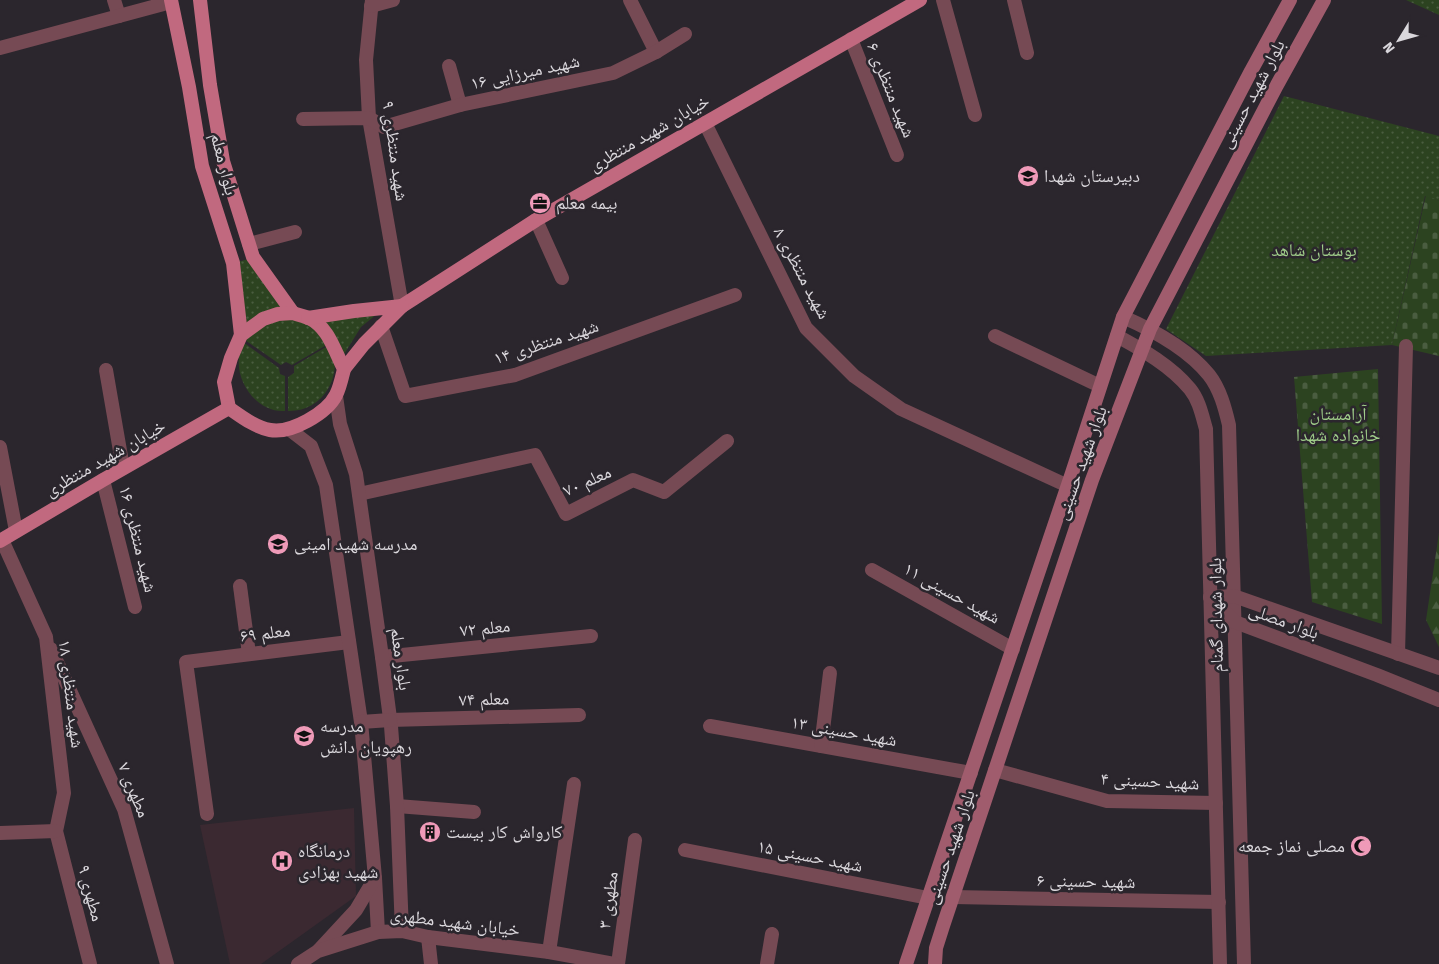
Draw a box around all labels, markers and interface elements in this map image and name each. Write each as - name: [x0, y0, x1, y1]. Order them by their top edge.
- north arrow: [1374, 15, 1424, 65]
- street label: بلوار شهید حسینی: [1214, 36, 1290, 152]
- street label: شهید منتظری ۶: [862, 39, 920, 141]
- text: N: [1379, 39, 1399, 56]
- street label: شهید میرزایی ۱۶: [468, 50, 582, 94]
- street label: خیابان شهید منتظری: [585, 90, 713, 176]
- street label: شهید منتظری ۹: [377, 99, 413, 203]
- street label: بلوار معلم: [205, 131, 242, 198]
- school or university icon: دبیرستان شهدا: [1016, 164, 1040, 188]
- place label: دبیرستان شهدا: [1044, 165, 1140, 187]
- office icon: بیمه معلم: [528, 191, 552, 215]
- place label: بیمه معلم: [556, 192, 617, 215]
- street label: شهید منتظری ۸: [769, 223, 835, 323]
- park label: بوستان شاهد: [1271, 239, 1357, 261]
- street label: شهید منتظری ۱۴: [491, 315, 601, 369]
- street label: بلوار شهید حسینی: [1050, 403, 1112, 523]
- park label: آرامستان خانواده شهدا: [1296, 403, 1380, 446]
- street label: خیابان شهید منتظری: [41, 415, 169, 501]
- street label: معلم ۷۰: [559, 461, 615, 502]
- street label: شهید منتظری ۱۶: [114, 483, 162, 595]
- school or university icon: مدرسه شهید امینی: [266, 532, 290, 556]
- place label: مدرسه شهید امینی: [294, 533, 418, 555]
- street label: شهید حسینی ۱۱: [900, 557, 1004, 629]
- street label: بلوار شهدای گمنام: [1204, 557, 1229, 673]
- street label: بلوار مصلی: [1246, 598, 1322, 644]
- street label: معلم ۷۲: [459, 614, 511, 643]
- street label: معلم ۶۹: [239, 619, 292, 648]
- street label: بلوار معلم: [385, 626, 416, 692]
- street label: شهید منتظری ۱۸: [53, 639, 89, 749]
- street label: معلم ۷۴: [458, 687, 510, 712]
- street label: شهید حسینی ۱۳: [789, 711, 899, 751]
- place label: مدرسه رهپویان دانش: [320, 715, 412, 758]
- school or university icon: مدرسه رهپویان دانش: [292, 724, 316, 748]
- street label: مطهری ۷: [113, 759, 155, 821]
- street label: شهید حسینی ۴: [1100, 767, 1200, 795]
- street label: بلوار شهید حسینی: [920, 787, 980, 907]
- building icon: کارواش کار بیست: [418, 820, 442, 844]
- place label: کارواش کار بیست: [446, 821, 563, 843]
- mosque icon: مصلی نماز جمعه: [1349, 834, 1373, 858]
- street label: شهید حسینی ۱۵: [755, 835, 865, 877]
- place label: مصلی نماز جمعه: [1238, 835, 1345, 857]
- place label: درمانگاه شهید بهزادی: [298, 840, 378, 883]
- hospital icon: درمانگاه شهید بهزادی: [270, 849, 294, 873]
- street label: مطهری ۹: [73, 862, 109, 924]
- street label: شهید حسینی ۶: [1036, 869, 1136, 893]
- street label: مطهری ۳: [593, 870, 623, 930]
- street label: خیابان شهید مطهری: [389, 903, 521, 941]

